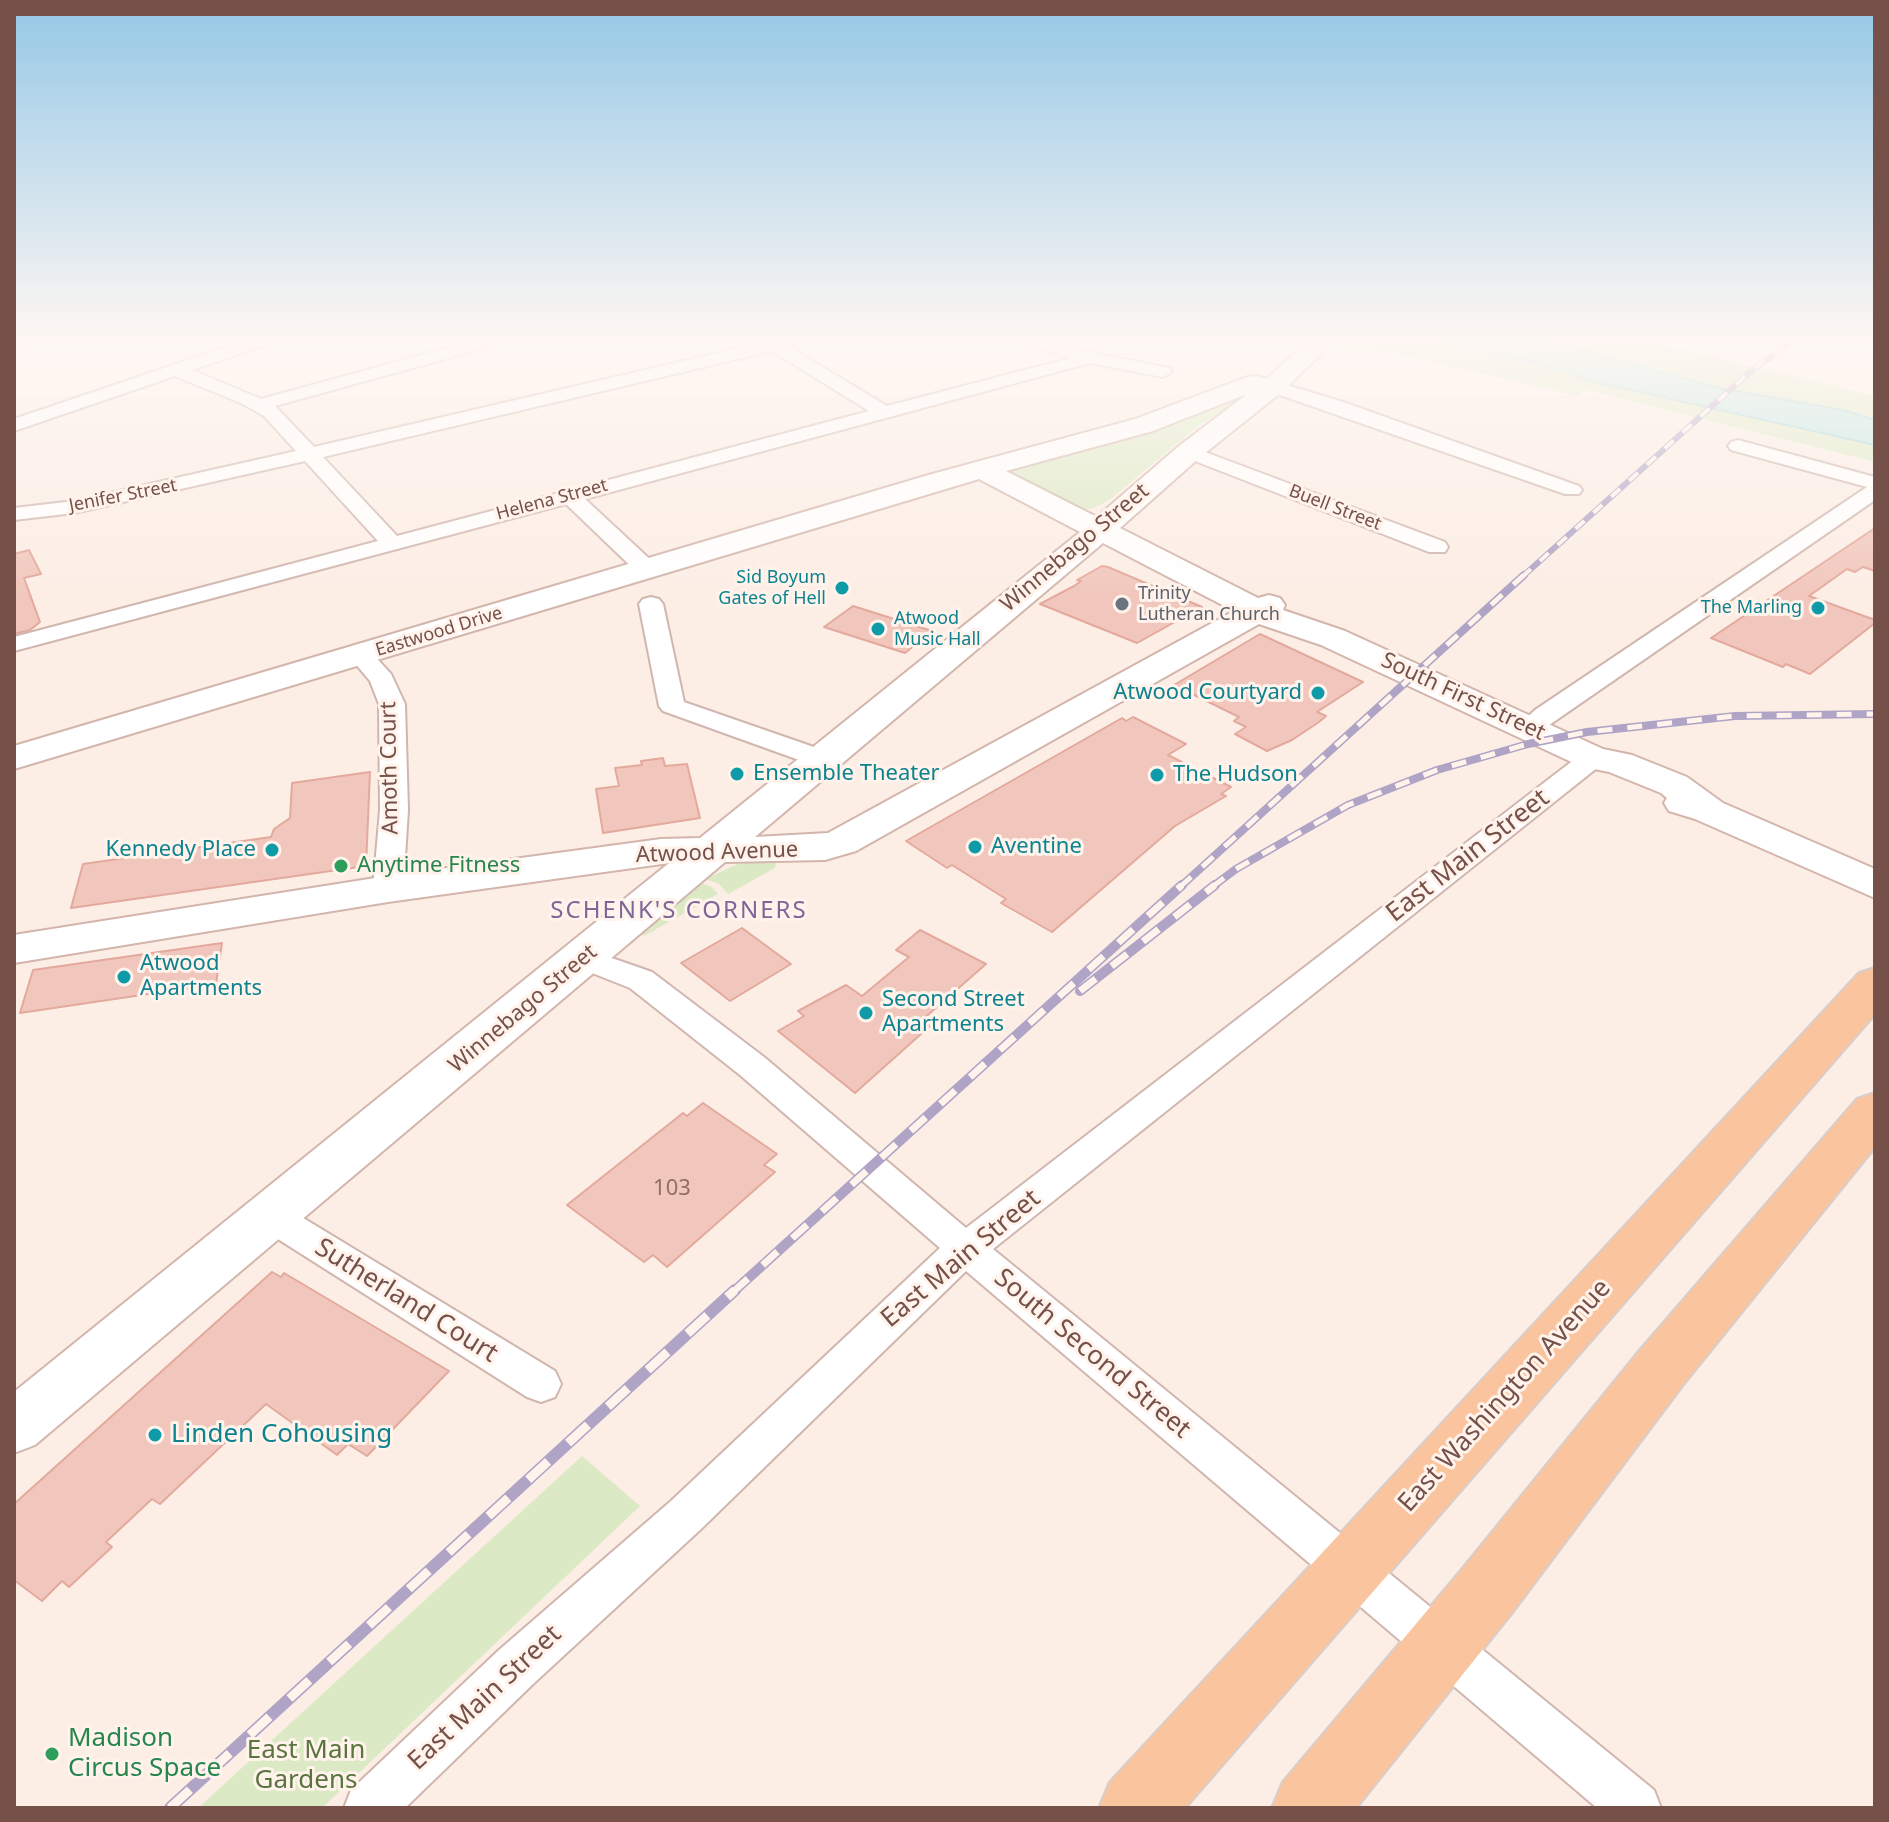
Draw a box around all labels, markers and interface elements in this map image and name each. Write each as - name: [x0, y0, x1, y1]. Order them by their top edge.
- street label: Jenifer Street: [67, 475, 179, 517]
- street label: Helena Street: [494, 475, 610, 525]
- street label: Winnebago Street: [995, 478, 1155, 618]
- street label: Buell Street: [1286, 481, 1384, 535]
- place label: Sid Boyum Gates of Hell: [718, 567, 826, 610]
- marker: Sid Boyum Gates of Hell: [833, 579, 851, 597]
- place label: Trinity Lutheran Church: [1138, 583, 1280, 626]
- marker: Trinity Lutheran Church: [1113, 595, 1131, 613]
- place label: The Marling: [1701, 597, 1802, 619]
- marker: The Marling: [1809, 599, 1827, 617]
- street label: Eastwood Drive: [373, 602, 505, 662]
- place label: Atwood Music Hall: [894, 608, 981, 650]
- marker: Atwood Music Hall: [869, 620, 887, 638]
- street label: South First Street: [1377, 647, 1549, 747]
- place label: Atwood Courtyard: [1113, 680, 1302, 706]
- marker: Atwood Courtyard: [1309, 684, 1327, 702]
- street label: Amoth Court: [376, 701, 404, 835]
- place label: Ensemble Theater: [753, 761, 940, 787]
- place label: The Hudson: [1173, 762, 1298, 788]
- marker: Ensemble Theater: [728, 765, 746, 783]
- marker: The Hudson: [1148, 766, 1166, 784]
- street label: East Main Street: [1380, 783, 1556, 929]
- place label: Aventine: [991, 834, 1082, 860]
- place label: Kennedy Place: [106, 837, 256, 863]
- street label: Atwood Avenue: [635, 837, 799, 869]
- marker: Aventine: [966, 838, 984, 856]
- marker: Kennedy Place: [263, 841, 281, 859]
- place label: Anytime Fitness: [357, 853, 520, 879]
- marker: Anytime Fitness: [332, 857, 350, 875]
- district label: SCHENK'S CORNERS: [550, 897, 808, 925]
- street label: Winnebago Street: [443, 939, 603, 1079]
- place label: Atwood Apartments: [140, 951, 262, 1002]
- marker: Atwood Apartments: [115, 968, 133, 986]
- place label: Second Street Apartments: [882, 987, 1025, 1038]
- marker: Second Street Apartments: [857, 1004, 875, 1022]
- house number: 103: [653, 1176, 691, 1202]
- street label: East Main Street: [875, 1183, 1047, 1335]
- street label: Sutherland Court: [309, 1232, 503, 1370]
- street label: South Second Street: [987, 1263, 1197, 1445]
- street label: East Washington Avenue: [1392, 1273, 1618, 1519]
- place label: Linden Cohousing: [171, 1419, 392, 1451]
- marker: Linden Cohousing: [146, 1426, 164, 1444]
- street label: East Main Street: [402, 1619, 568, 1777]
- place label: Madison Circus Space: [68, 1723, 221, 1784]
- park label: East Main Gardens: [247, 1735, 365, 1796]
- marker: Madison Circus Space: [43, 1745, 61, 1763]

